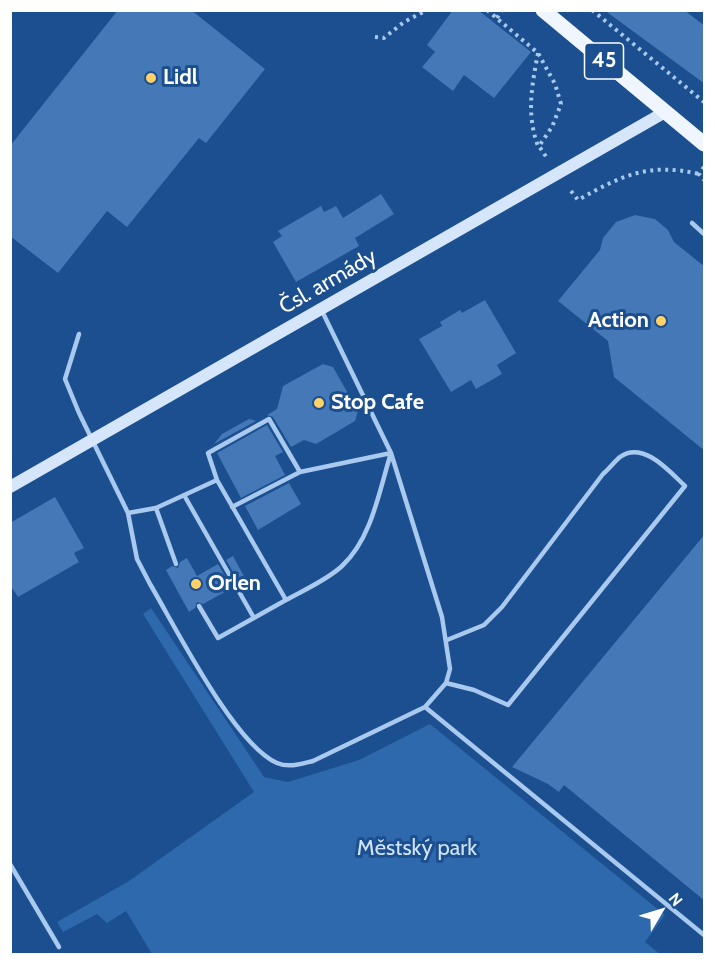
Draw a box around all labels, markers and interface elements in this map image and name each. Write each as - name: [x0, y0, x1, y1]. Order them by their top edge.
- road number: 45: [584, 43, 624, 79]
- place label: Lidl: [163, 65, 198, 91]
- marker: Lidl: [144, 71, 158, 85]
- street label: Čsl. armády: [275, 244, 381, 320]
- place label: Action: [588, 308, 649, 334]
- marker: Action: [654, 314, 668, 328]
- place label: Stop Cafe: [331, 390, 424, 416]
- marker: Stop Cafe: [312, 396, 326, 410]
- place label: Orlen: [208, 571, 261, 597]
- marker: Orlen: [189, 577, 203, 591]
- park label: Městský park: [357, 836, 477, 862]
- north arrow: [631, 881, 691, 941]
- text: N: [665, 889, 687, 910]

